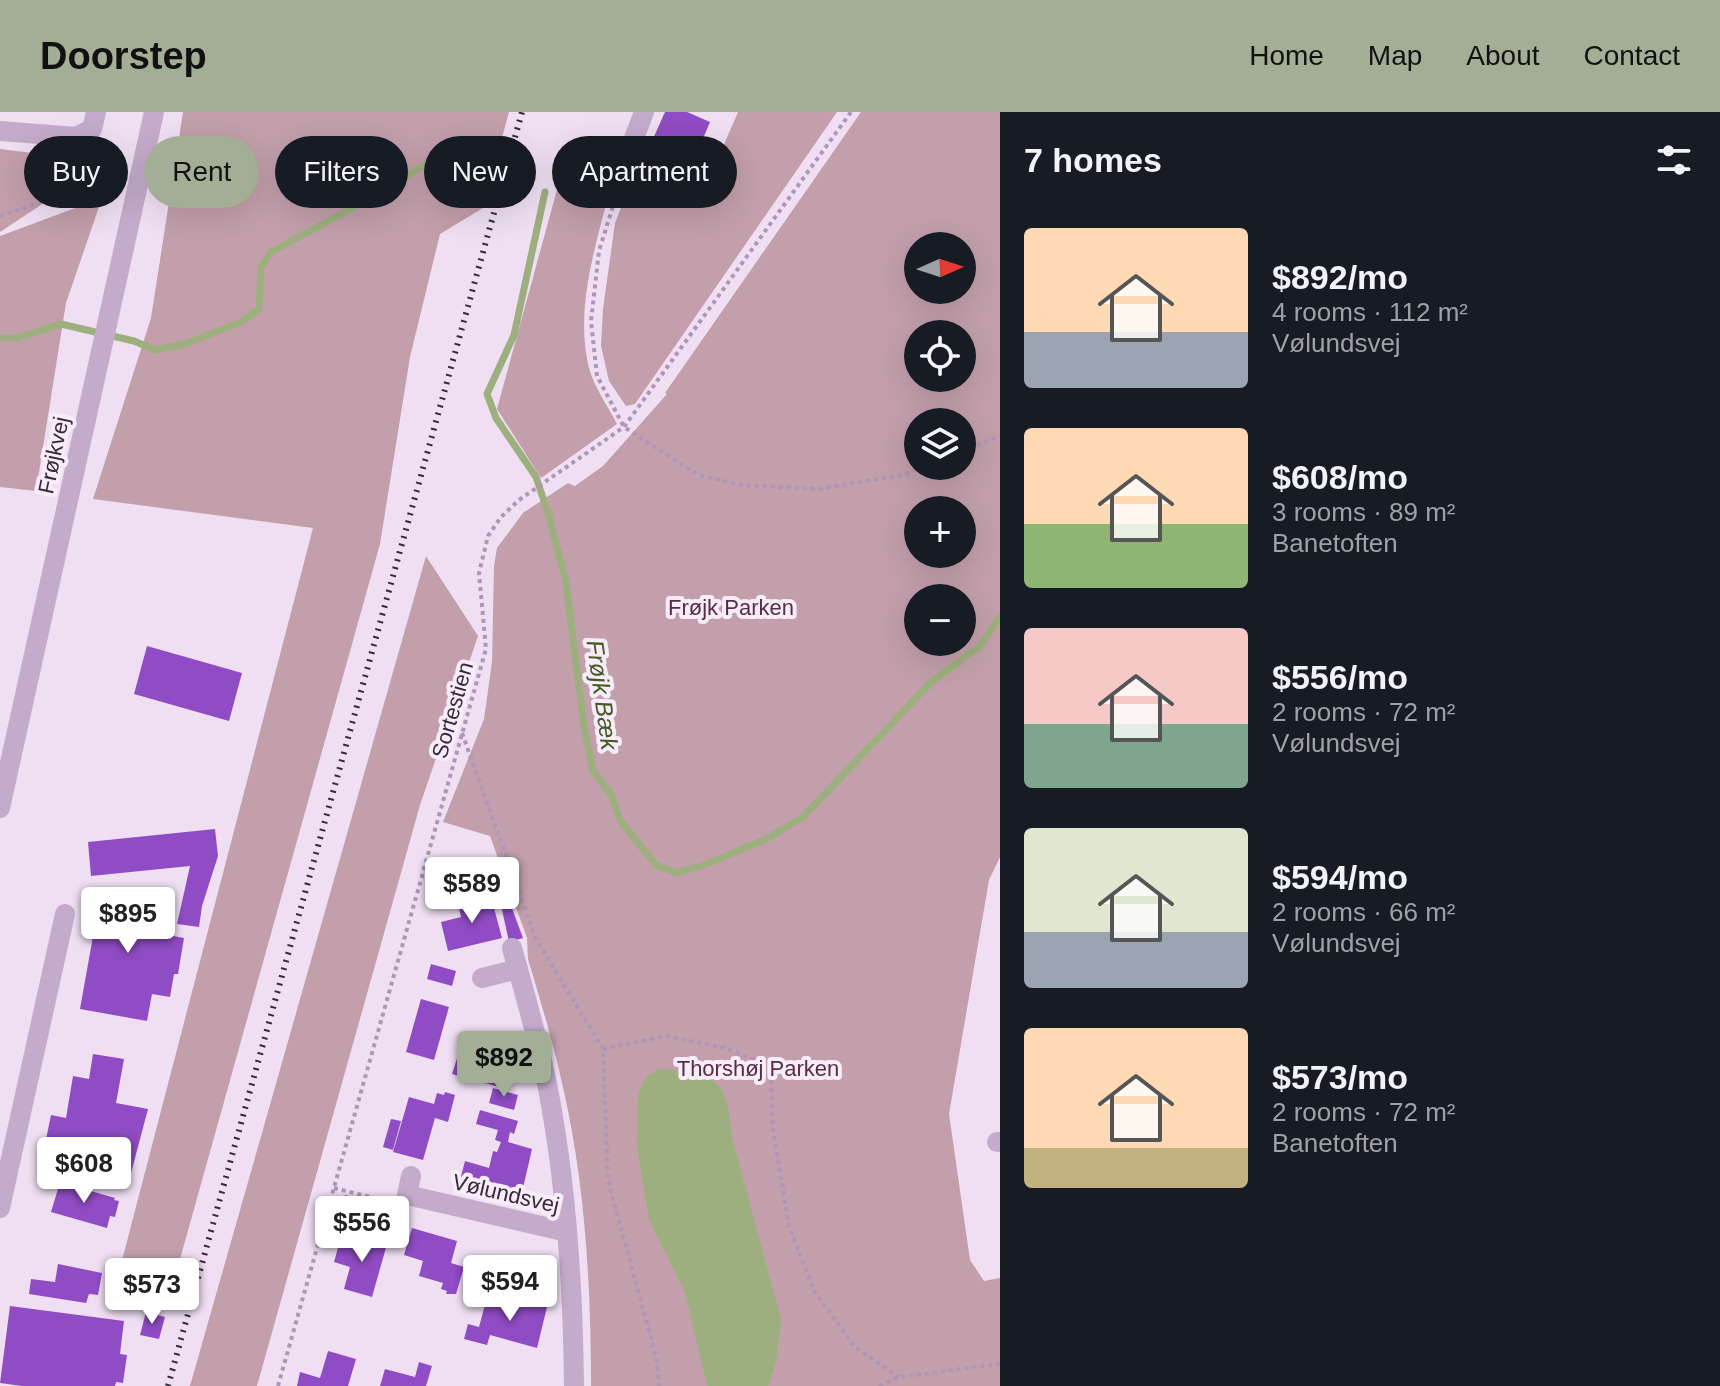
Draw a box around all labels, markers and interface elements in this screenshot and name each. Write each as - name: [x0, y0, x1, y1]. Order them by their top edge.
- text: Doorstep: [40, 35, 207, 77]
- text: Home: [1249, 40, 1324, 71]
- text: Map: [1368, 40, 1422, 71]
- text: About: [1466, 40, 1540, 71]
- text: Contact: [1584, 40, 1680, 71]
- chip: Buy: [24, 136, 128, 208]
- chip: Rent: [144, 136, 259, 208]
- chip: Filters: [275, 136, 408, 208]
- chip: New: [424, 136, 536, 208]
- chip: Apartment: [552, 136, 737, 208]
- icon: filters: [1652, 138, 1696, 182]
- text: 7 homes: [1024, 141, 1162, 179]
- north arrow: [904, 232, 976, 304]
- map controls: [904, 232, 976, 656]
- text: $892/mo: [1272, 258, 1408, 296]
- icon: home: [1088, 260, 1184, 356]
- text: 4 rooms · 112 m²: [1272, 297, 1468, 327]
- button: locate: [904, 320, 976, 392]
- text: Vølundsvej: [1272, 328, 1401, 358]
- button: layers: [904, 408, 976, 480]
- street label: Frøjkvej: [33, 414, 74, 496]
- text: $608/mo: [1272, 458, 1408, 496]
- icon: home: [1088, 460, 1184, 556]
- button: +: [904, 496, 976, 568]
- text: 3 rooms · 89 m²: [1272, 497, 1456, 527]
- text: Banetoften: [1272, 528, 1398, 558]
- button: −: [904, 584, 976, 656]
- park label: Frøjk Parken: [668, 595, 794, 620]
- water label: Frøjk Bæk: [581, 638, 624, 754]
- text: $556/mo: [1272, 658, 1408, 696]
- street label: Sortestien: [427, 659, 478, 761]
- icon: home: [1088, 660, 1184, 756]
- text: 2 rooms · 72 m²: [1272, 697, 1456, 727]
- text: Vølundsvej: [1272, 728, 1401, 758]
- pin: $589: [425, 857, 519, 925]
- text: $594/mo: [1272, 858, 1408, 896]
- icon: home: [1088, 860, 1184, 956]
- text: $589: [443, 868, 501, 898]
- pin: $895: [81, 887, 175, 955]
- text: 2 rooms · 66 m²: [1272, 897, 1456, 927]
- text: $895: [99, 898, 157, 928]
- text: Vølundsvej: [1272, 928, 1401, 958]
- pin: $892: [457, 1031, 551, 1099]
- text: $892: [475, 1042, 533, 1072]
- park label: Thorshøj Parken: [677, 1056, 839, 1081]
- text: $573/mo: [1272, 1058, 1408, 1096]
- icon: home: [1088, 1060, 1184, 1156]
- text: 2 rooms · 72 m²: [1272, 1097, 1456, 1127]
- text: Banetoften: [1272, 1128, 1398, 1158]
- pin: $608: [37, 1137, 131, 1205]
- text: $608: [55, 1148, 113, 1178]
- street label: Vølundsvej: [450, 1169, 562, 1218]
- pin: $556: [315, 1196, 409, 1264]
- text: $556: [333, 1207, 391, 1237]
- pin: $594: [463, 1255, 557, 1323]
- pin: $573: [105, 1258, 199, 1326]
- text: $594: [481, 1266, 539, 1296]
- text: $573: [123, 1269, 181, 1299]

